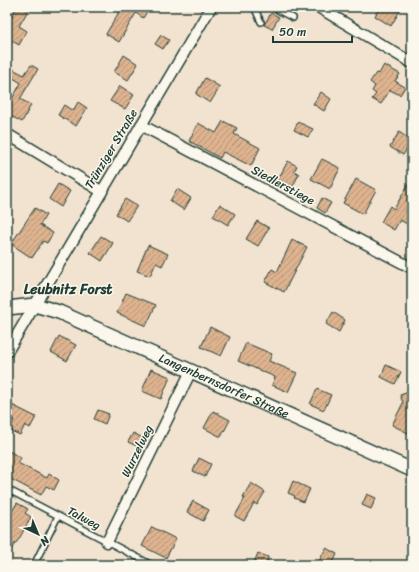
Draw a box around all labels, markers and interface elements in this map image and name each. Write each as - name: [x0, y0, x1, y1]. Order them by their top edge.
- scale bar: [273, 18, 352, 44]
- text: 50 m: [279, 21, 306, 43]
- street label: Trünziger Straße: [78, 105, 144, 193]
- street label: Siedlerstiege: [247, 159, 319, 211]
- district label: Leubnitz Forst: [24, 277, 113, 302]
- street label: Langenbernsdorfer Straße: [155, 347, 293, 425]
- street label: Wurzelweg: [115, 421, 159, 481]
- street label: Talweg: [63, 500, 105, 536]
- north arrow: [18, 514, 58, 554]
- text: N: [35, 531, 55, 551]

